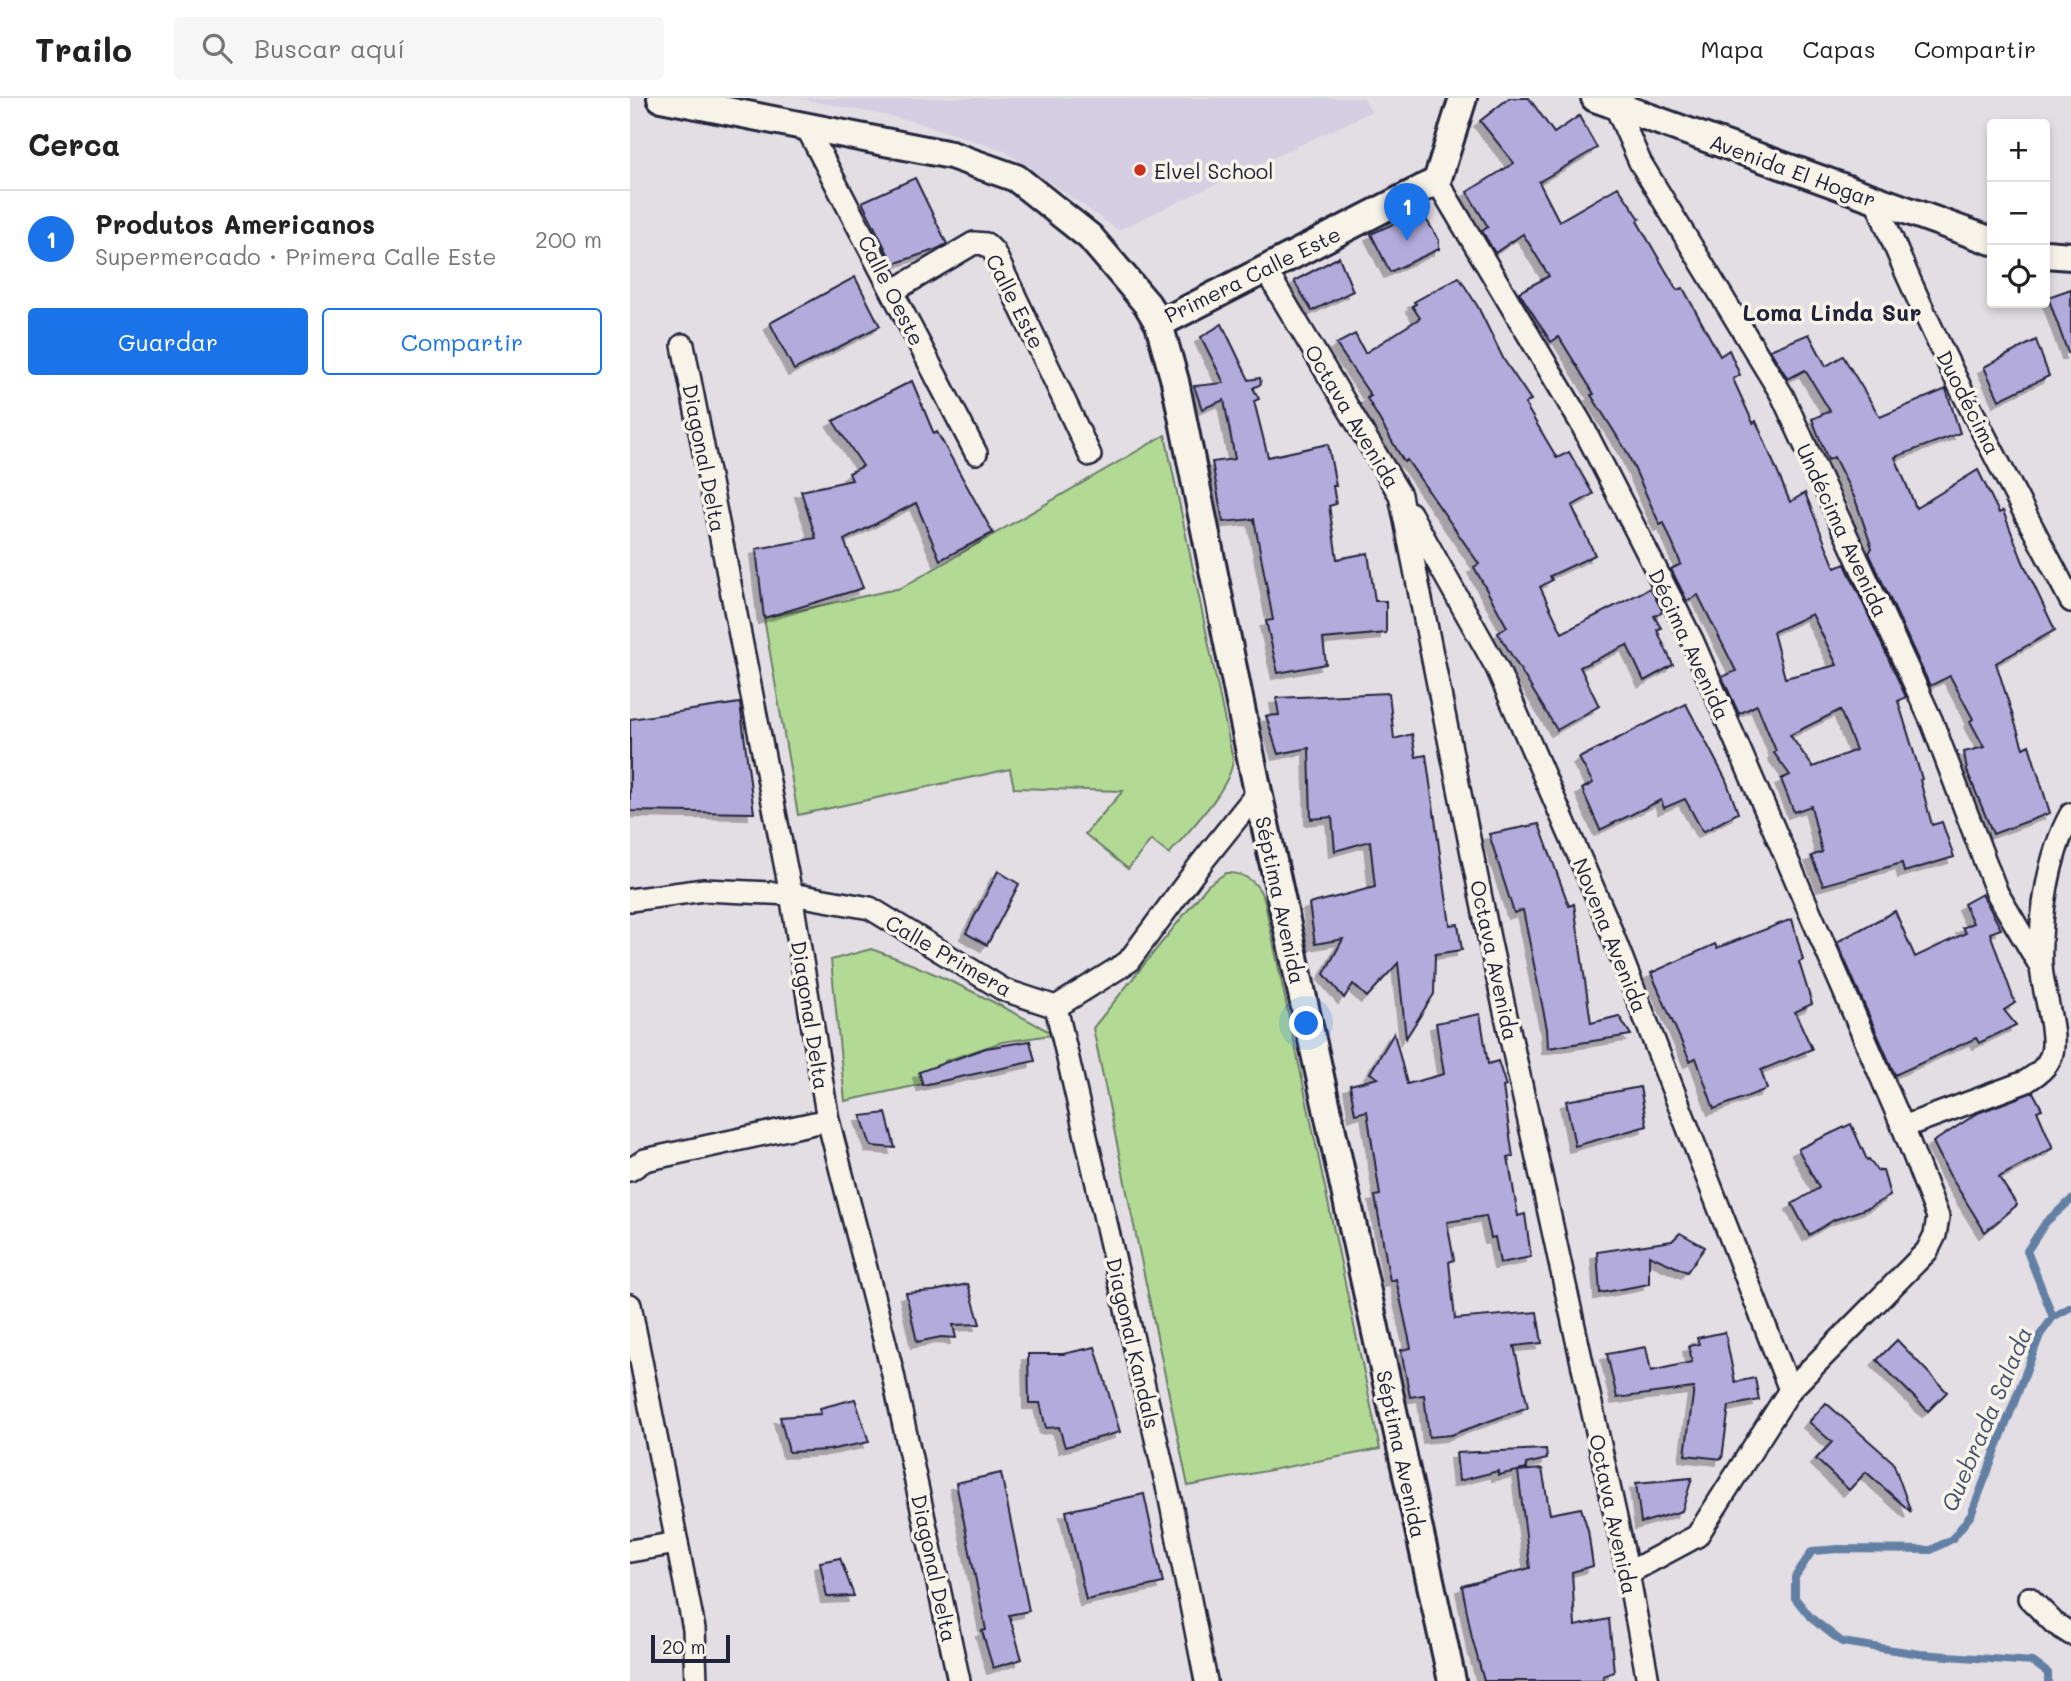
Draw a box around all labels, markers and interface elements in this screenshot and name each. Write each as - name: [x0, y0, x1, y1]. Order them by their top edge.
- search box: [174, 17, 664, 80]
- text: Trailo: [35, 27, 132, 70]
- icon: search: [198, 29, 236, 67]
- text: Buscar aquí: [254, 31, 405, 65]
- text: Mapa: [1700, 33, 1764, 64]
- text: Capas: [1802, 33, 1876, 64]
- text: Compartir: [1914, 33, 2036, 64]
- map controls: [1987, 119, 2050, 308]
- button: +: [1987, 119, 2050, 182]
- text: Cerca: [28, 124, 120, 164]
- street label: Avenida El Hogar: [1706, 127, 1880, 213]
- place label: Elvel School: [1154, 157, 1274, 184]
- marker: Elvel School: [1132, 162, 1148, 178]
- button: −: [1987, 182, 2050, 245]
- pin: 1: [1384, 183, 1430, 241]
- text: Produtos Americanos: [95, 207, 375, 241]
- street label: Primera Calle Este: [1159, 220, 1345, 328]
- text: 1: [46, 224, 56, 254]
- text: 200 m: [535, 224, 602, 254]
- street label: Calle Oeste: [853, 230, 931, 350]
- text: Supermercado · Primera Calle Este: [95, 241, 497, 271]
- button: locate: [1987, 245, 2050, 308]
- street label: Calle Este: [981, 249, 1051, 353]
- district label: Loma Linda Sur: [1743, 297, 1921, 327]
- button: Guardar: [28, 308, 308, 375]
- button: Compartir: [322, 308, 602, 375]
- street label: Octava Avenida: [1299, 339, 1407, 493]
- street label: Duodécima: [1931, 345, 2007, 459]
- street label: Diagonal Delta: [677, 382, 733, 534]
- street label: Undécima Avenida: [1791, 439, 1895, 621]
- street label: Décima Avenida: [1643, 564, 1737, 724]
- street label: Séptima Avenida: [1250, 814, 1312, 986]
- street label: Novena Avenida: [1568, 854, 1654, 1016]
- street label: Octava Avenida: [1465, 877, 1525, 1043]
- street label: Calle Primera: [881, 908, 1017, 1002]
- street label: Diagonal Delta: [786, 939, 836, 1091]
- your location: [1289, 1006, 1323, 1040]
- street label: Diagonal Kandals: [1101, 1255, 1167, 1431]
- water label: Quebrada Salada: [1934, 1322, 2038, 1516]
- street label: Séptima Avenida: [1371, 1368, 1433, 1540]
- street label: Octava Avenida: [1584, 1431, 1644, 1597]
- street label: Diagonal Delta: [906, 1492, 964, 1644]
- scale bar: [651, 1632, 730, 1664]
- text: 20 m: [662, 1634, 706, 1659]

